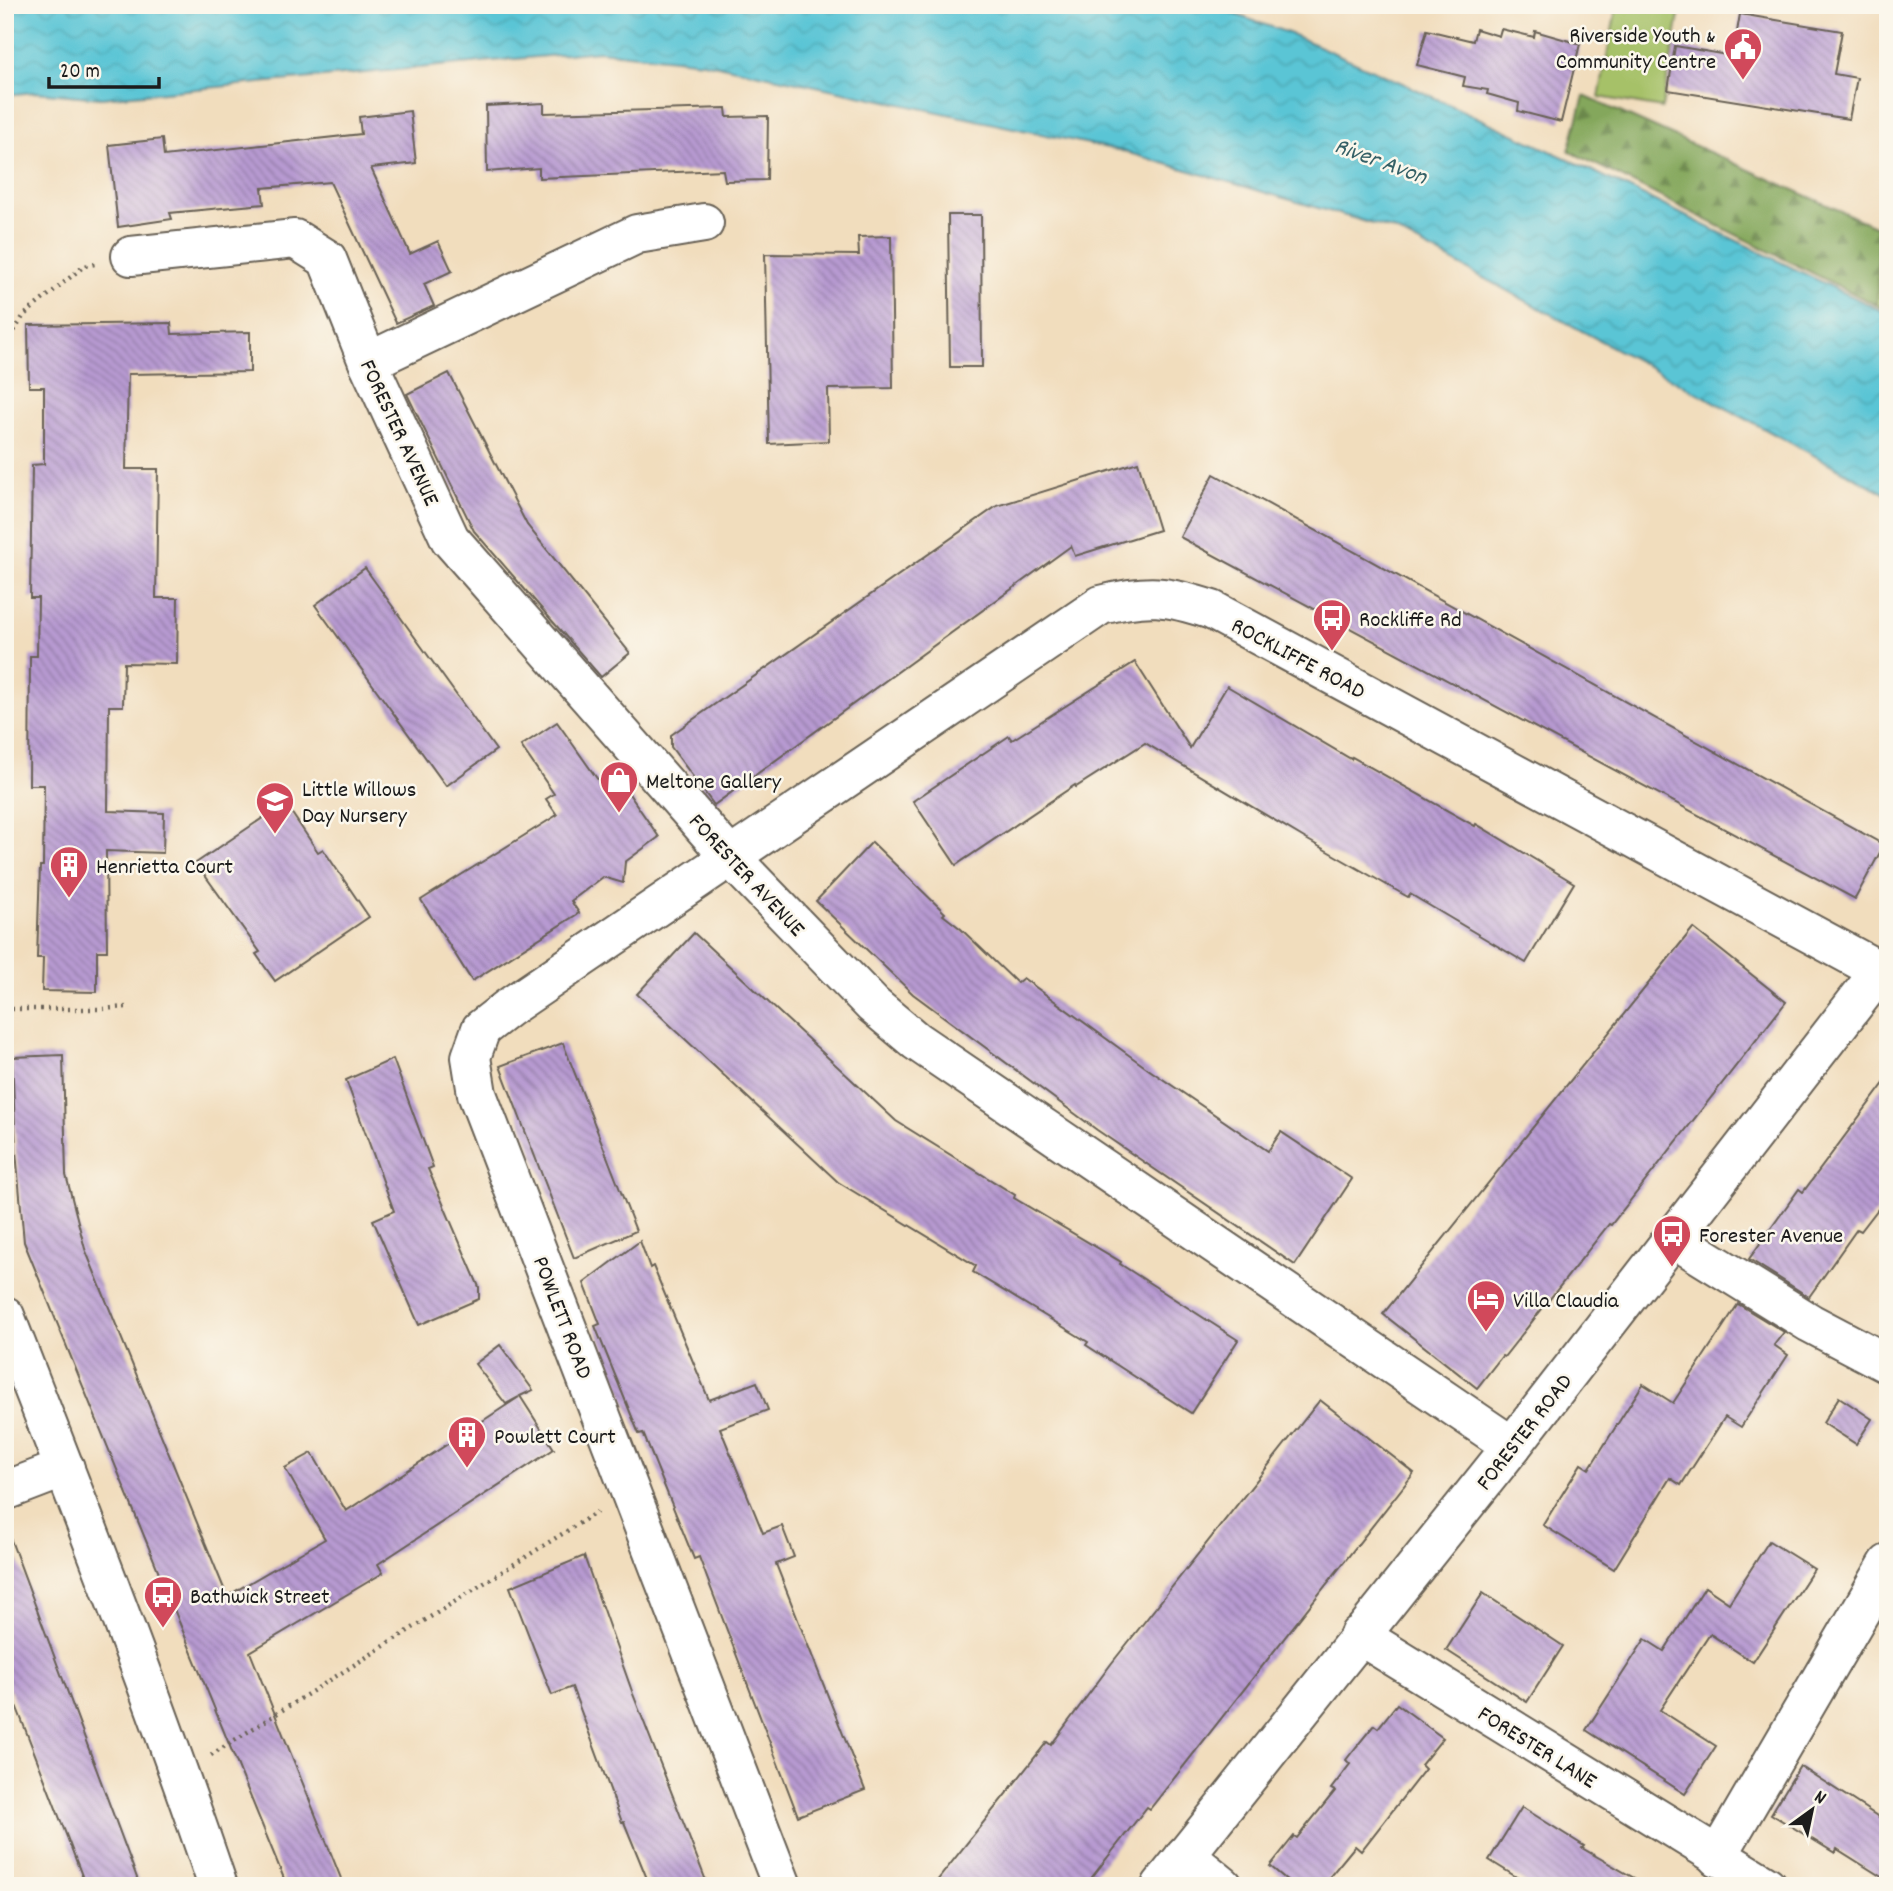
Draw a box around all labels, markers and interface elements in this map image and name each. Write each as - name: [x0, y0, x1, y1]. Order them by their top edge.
- place label: Riverside Youth & Community Centre: [1556, 21, 1716, 80]
- public building icon: Riverside Youth & Community Centre: [1722, 26, 1764, 81]
- scale bar: [49, 46, 159, 90]
- text: 20 m: [60, 58, 100, 88]
- water label: River Avon: [1329, 130, 1432, 196]
- street label: FORESTER AVENUE: [349, 355, 446, 513]
- bus stop icon: Rockliffe Rd: [1311, 597, 1353, 652]
- place label: Rockliffe Rd: [1359, 605, 1462, 638]
- street label: ROCKLIFFE ROAD: [1224, 611, 1371, 709]
- shop icon: Meltone Gallery: [598, 759, 640, 814]
- place label: Meltone Gallery: [646, 767, 782, 800]
- place label: Little Willows Day Nursery: [302, 775, 417, 834]
- school or university icon: Little Willows Day Nursery: [254, 780, 296, 835]
- street label: FORESTER AVENUE: [679, 807, 812, 946]
- building icon: Henrietta Court: [48, 844, 90, 899]
- place label: Henrietta Court: [96, 852, 233, 885]
- bus stop icon: Forester Avenue: [1651, 1213, 1693, 1268]
- place label: Forester Avenue: [1699, 1221, 1843, 1254]
- street label: POWLETT ROAD: [522, 1252, 599, 1385]
- hotel icon: Villa Claudia: [1465, 1278, 1507, 1333]
- place label: Villa Claudia: [1513, 1286, 1620, 1319]
- street label: FORESTER ROAD: [1470, 1368, 1582, 1499]
- building icon: Powlett Court: [446, 1414, 488, 1469]
- place label: Powlett Court: [494, 1422, 616, 1455]
- bus stop icon: Bathwick Street: [142, 1574, 184, 1629]
- place label: Bathwick Street: [190, 1582, 330, 1615]
- street label: FORESTER LANE: [1470, 1699, 1603, 1799]
- north arrow: [1778, 1776, 1848, 1846]
- text: N: [1808, 1785, 1831, 1813]

